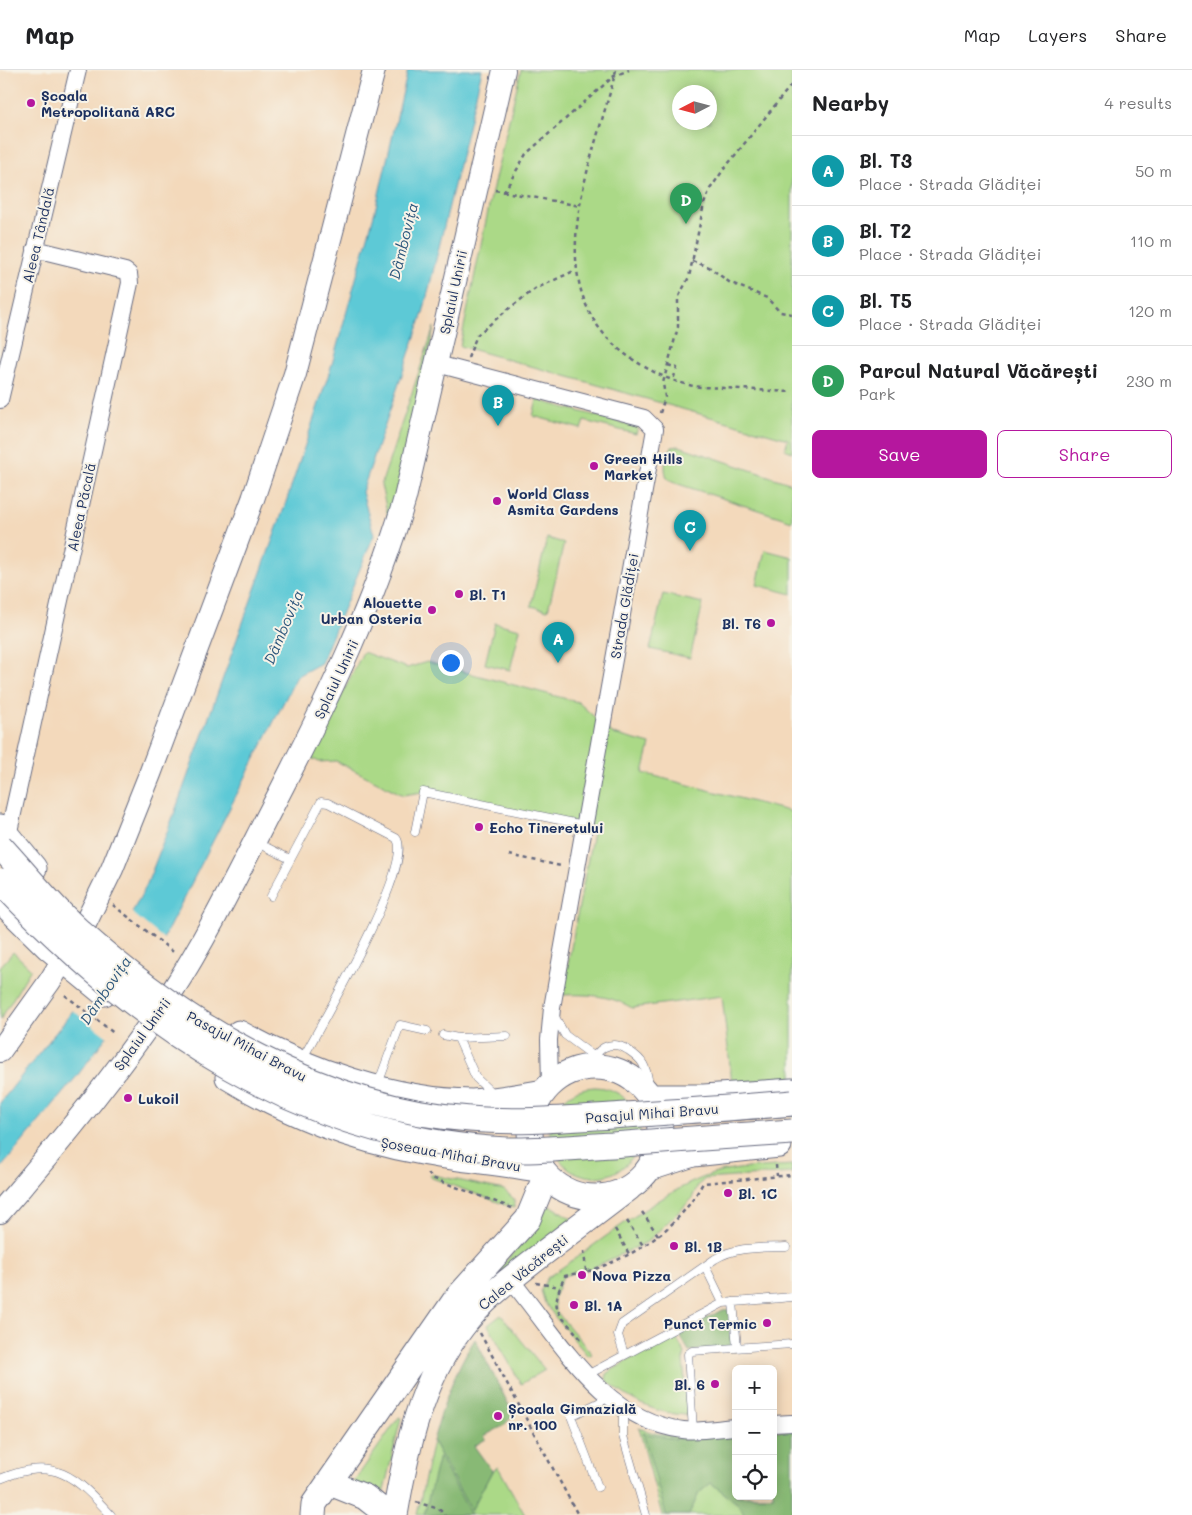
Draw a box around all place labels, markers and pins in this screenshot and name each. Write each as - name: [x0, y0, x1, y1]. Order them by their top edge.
- place label: Școala Metropolitană ARC: [41, 86, 175, 121]
- marker: Școala Metropolitană ARC: [25, 97, 37, 109]
- pin: D: [670, 183, 702, 224]
- pin: B: [482, 385, 514, 426]
- place label: Green Hills Market: [604, 449, 682, 484]
- marker: Green Hills Market: [588, 460, 600, 472]
- place label: World Class Asmita Gardens: [507, 484, 618, 519]
- marker: World Class Asmita Gardens: [491, 495, 503, 507]
- pin: C: [674, 510, 706, 551]
- place label: Bl. T1: [469, 585, 506, 604]
- marker: Bl. T1: [453, 588, 465, 600]
- place label: Alouette Urban Osteria: [321, 593, 422, 628]
- marker: Alouette Urban Osteria: [426, 604, 438, 616]
- place label: Bl. T6: [722, 614, 761, 633]
- marker: Bl. T6: [765, 617, 777, 629]
- pin: A: [542, 622, 574, 663]
- place label: Echo Tineretului: [489, 818, 604, 837]
- marker: Echo Tineretului: [473, 821, 485, 833]
- place label: Lukoil: [138, 1089, 179, 1108]
- marker: Lukoil: [122, 1092, 134, 1104]
- place label: Bl. 1C: [738, 1184, 777, 1203]
- marker: Bl. 1C: [722, 1187, 734, 1199]
- place label: Bl. 1B: [684, 1237, 722, 1256]
- marker: Bl. 1B: [668, 1240, 680, 1252]
- place label: Nova Pizza: [592, 1266, 671, 1285]
- marker: Nova Pizza: [576, 1269, 588, 1281]
- place label: Bl. 1A: [584, 1296, 623, 1315]
- marker: Bl. 1A: [568, 1299, 580, 1311]
- place label: Punct Termic: [664, 1314, 757, 1333]
- marker: Punct Termic: [761, 1317, 773, 1329]
- place label: Bl. 6: [674, 1375, 705, 1394]
- marker: Bl. 6: [709, 1378, 721, 1390]
- place label: Școala Gimnazială nr. 100: [508, 1399, 637, 1434]
- marker: Școala Gimnazială nr. 100: [492, 1410, 504, 1422]

